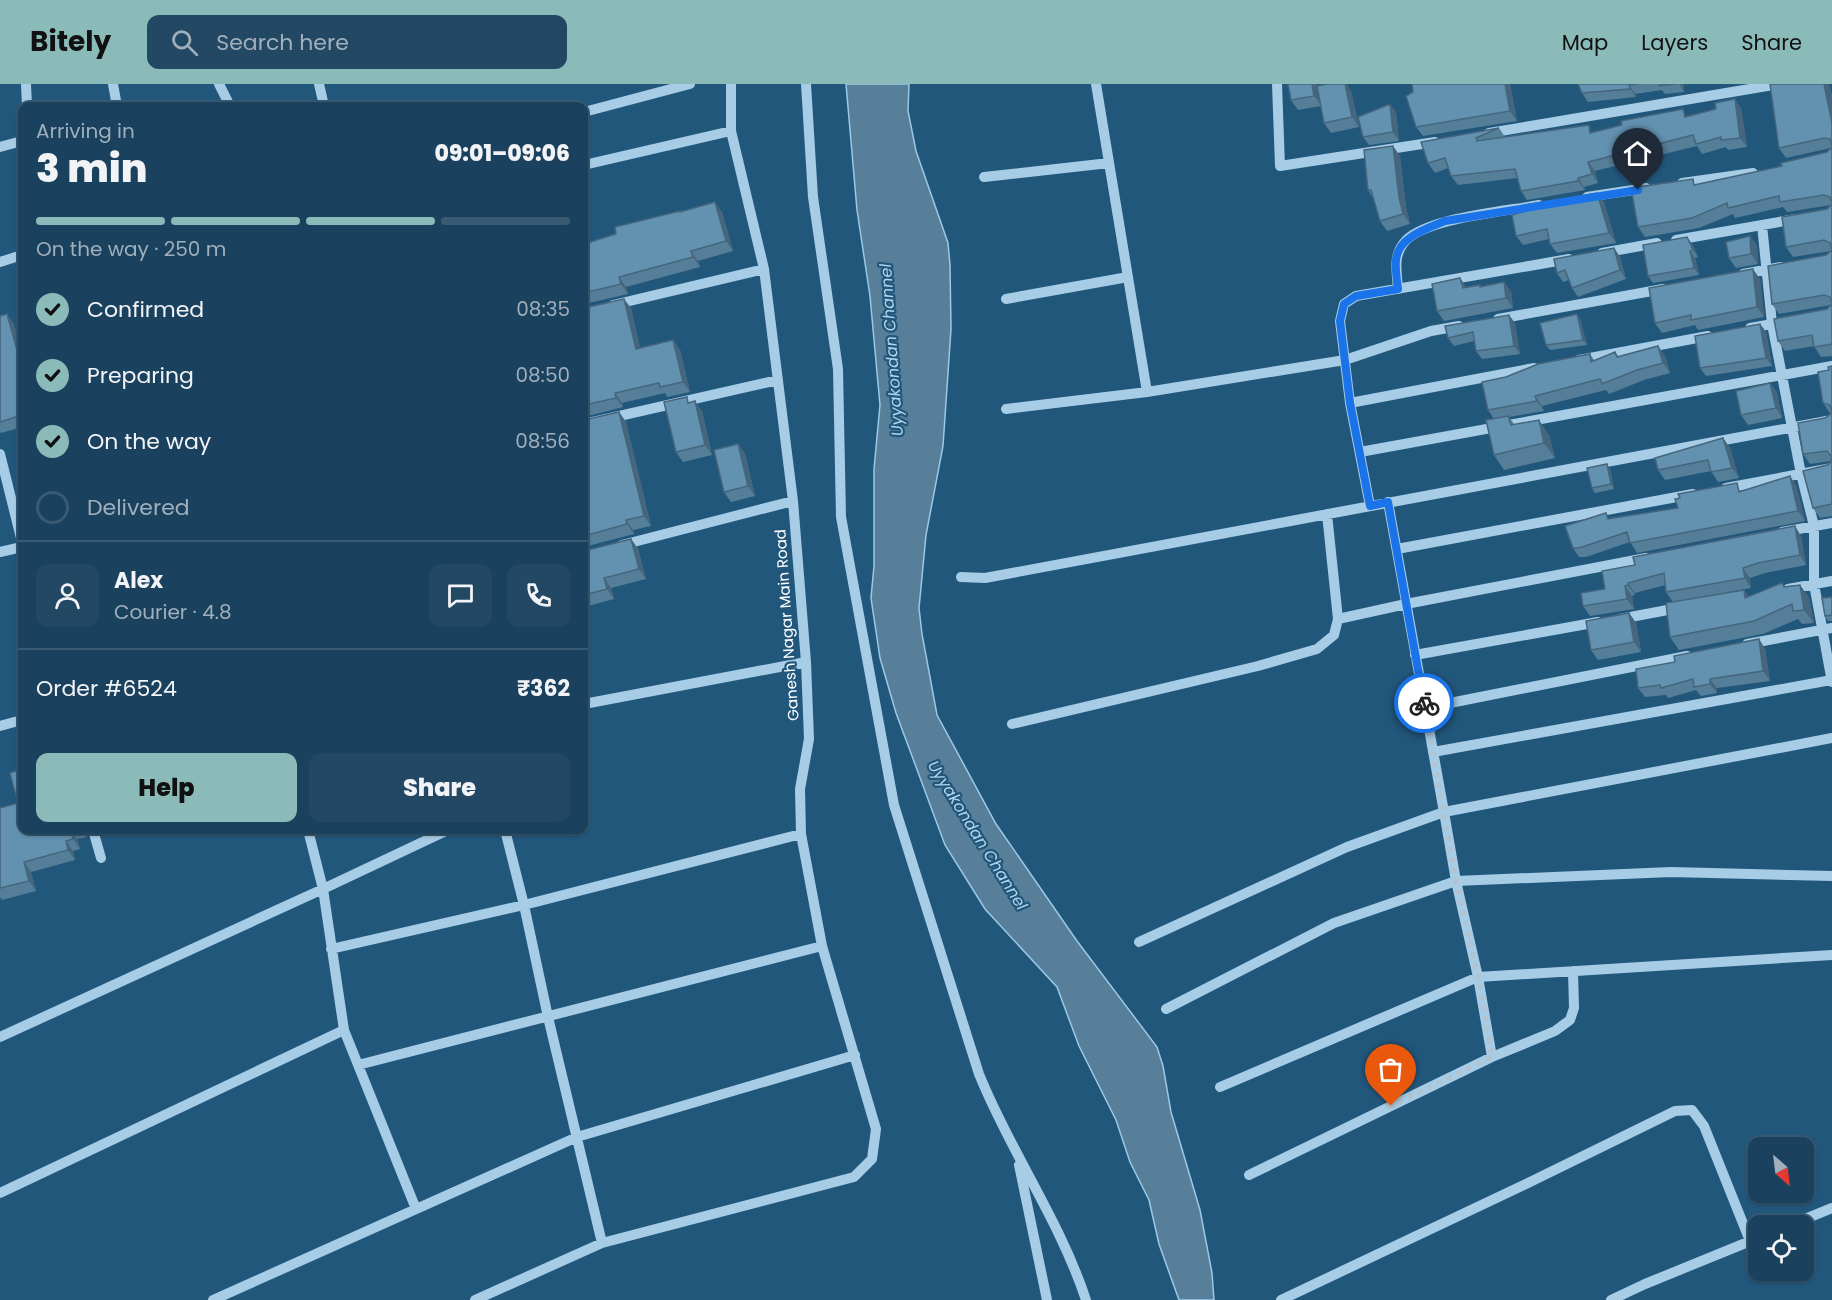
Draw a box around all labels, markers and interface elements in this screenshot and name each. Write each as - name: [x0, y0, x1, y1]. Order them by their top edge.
- search box: [147, 15, 567, 69]
- text: Bitely: [30, 22, 111, 61]
- icon: search: [168, 26, 201, 59]
- text: Search here: [216, 27, 349, 58]
- text: Map: [1562, 28, 1608, 57]
- text: Layers: [1641, 28, 1708, 57]
- text: Share: [1741, 28, 1802, 57]
- text: Arriving in: [36, 117, 135, 145]
- pin: [1612, 128, 1663, 190]
- icon: home: [1621, 137, 1654, 170]
- text: 09:01–09:06: [435, 138, 570, 169]
- text: 3 min: [36, 141, 148, 196]
- text: On the way · 250 m: [36, 235, 226, 263]
- water label: Uyyakondan Channel: [874, 263, 909, 437]
- icon: check: [36, 293, 69, 326]
- text: Confirmed: [87, 294, 204, 325]
- text: 08:35: [516, 295, 570, 323]
- icon: check: [36, 359, 69, 392]
- text: Preparing: [87, 360, 194, 391]
- text: 08:50: [515, 361, 570, 389]
- icon: check: [36, 425, 69, 458]
- text: On the way: [87, 426, 211, 457]
- text: 08:56: [515, 427, 570, 455]
- text: Delivered: [87, 492, 190, 523]
- street label: Ganesh Nagar Main Road: [769, 529, 804, 722]
- button: person: [36, 564, 99, 627]
- button: chat: [429, 564, 492, 627]
- button: phone: [507, 564, 570, 627]
- text: Alex: [114, 565, 163, 596]
- text: Courier · 4.8: [114, 598, 232, 626]
- text: Order #6524: [36, 673, 177, 704]
- text: ₹362: [517, 673, 570, 704]
- courier: [1394, 673, 1454, 733]
- icon: bike: [1408, 687, 1441, 720]
- button: Help: [36, 753, 297, 822]
- button: Share: [309, 753, 570, 822]
- water label: Uyyakondan Channel: [922, 756, 1033, 915]
- pin: [1365, 1044, 1416, 1106]
- icon: bag: [1374, 1053, 1407, 1086]
- north arrow: [1748, 1137, 1814, 1203]
- map controls: [1748, 1137, 1814, 1281]
- button: locate: [1748, 1215, 1814, 1281]

